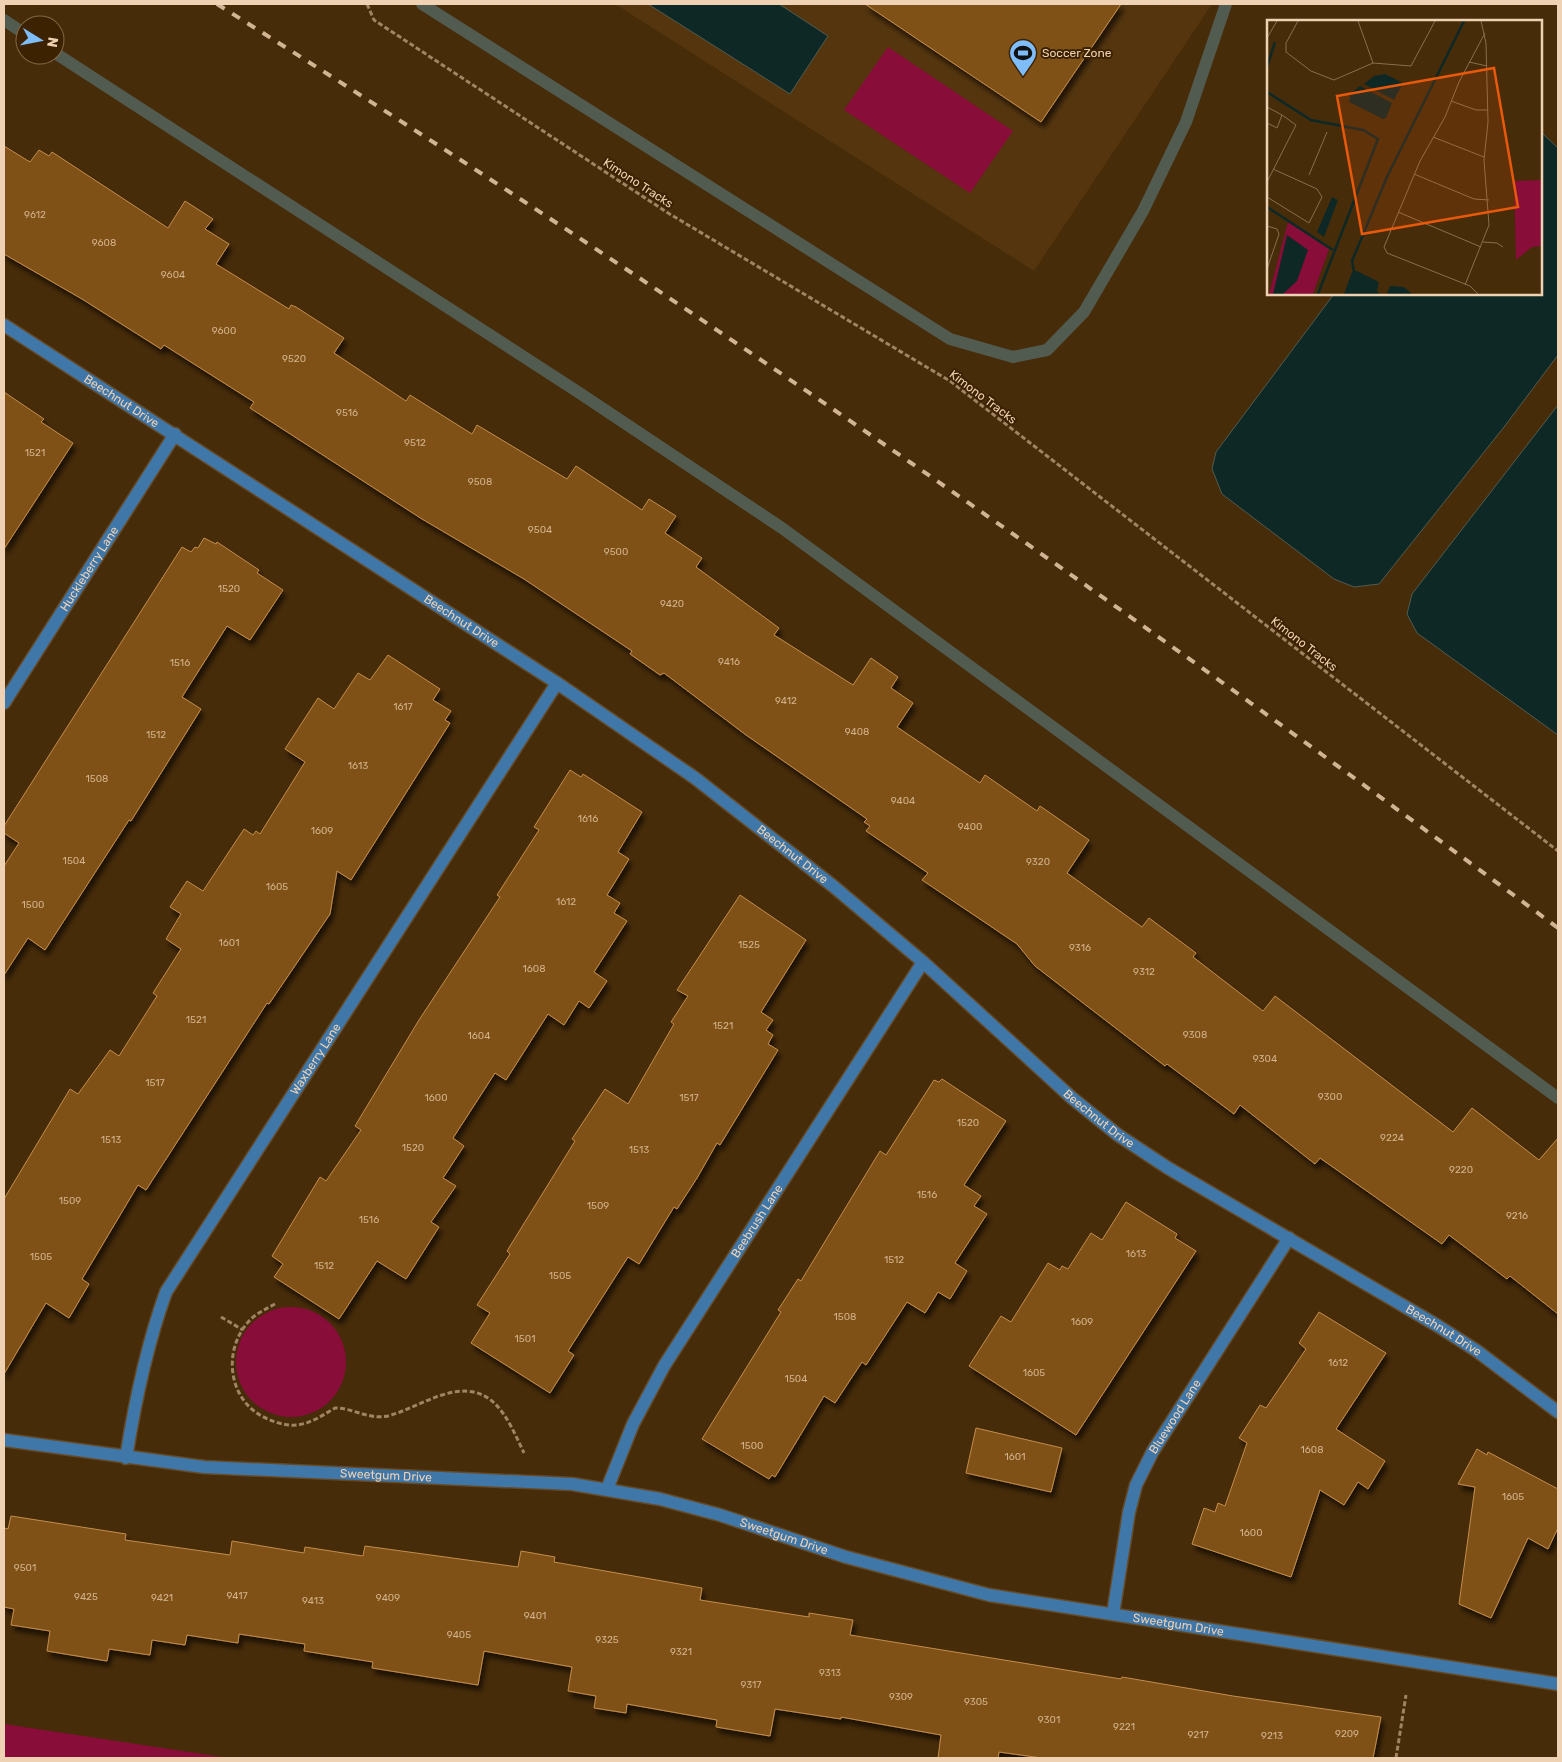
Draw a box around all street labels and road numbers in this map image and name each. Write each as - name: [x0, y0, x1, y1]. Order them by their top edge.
- street label: Kimono Tracks: [600, 155, 676, 211]
- street label: Kimono Tracks: [947, 367, 1019, 427]
- street label: Beechnut Drive: [81, 372, 162, 431]
- street label: Huckleberry Lane: [57, 523, 122, 614]
- street label: Beechnut Drive: [421, 592, 502, 651]
- street label: Kimono Tracks: [1268, 614, 1340, 674]
- street label: Beechnut Drive: [754, 822, 831, 887]
- street label: Waxberry Lane: [288, 1020, 344, 1097]
- street label: Beechnut Drive: [1060, 1087, 1137, 1151]
- street label: Beebrush Lane: [728, 1182, 786, 1260]
- street label: Beechnut Drive: [1403, 1302, 1485, 1359]
- street label: Bluewood Lane: [1146, 1377, 1204, 1456]
- street label: Sweetgum Drive: [340, 1466, 433, 1485]
- street label: Sweetgum Drive: [738, 1515, 830, 1558]
- street label: Sweetgum Drive: [1132, 1611, 1225, 1639]

